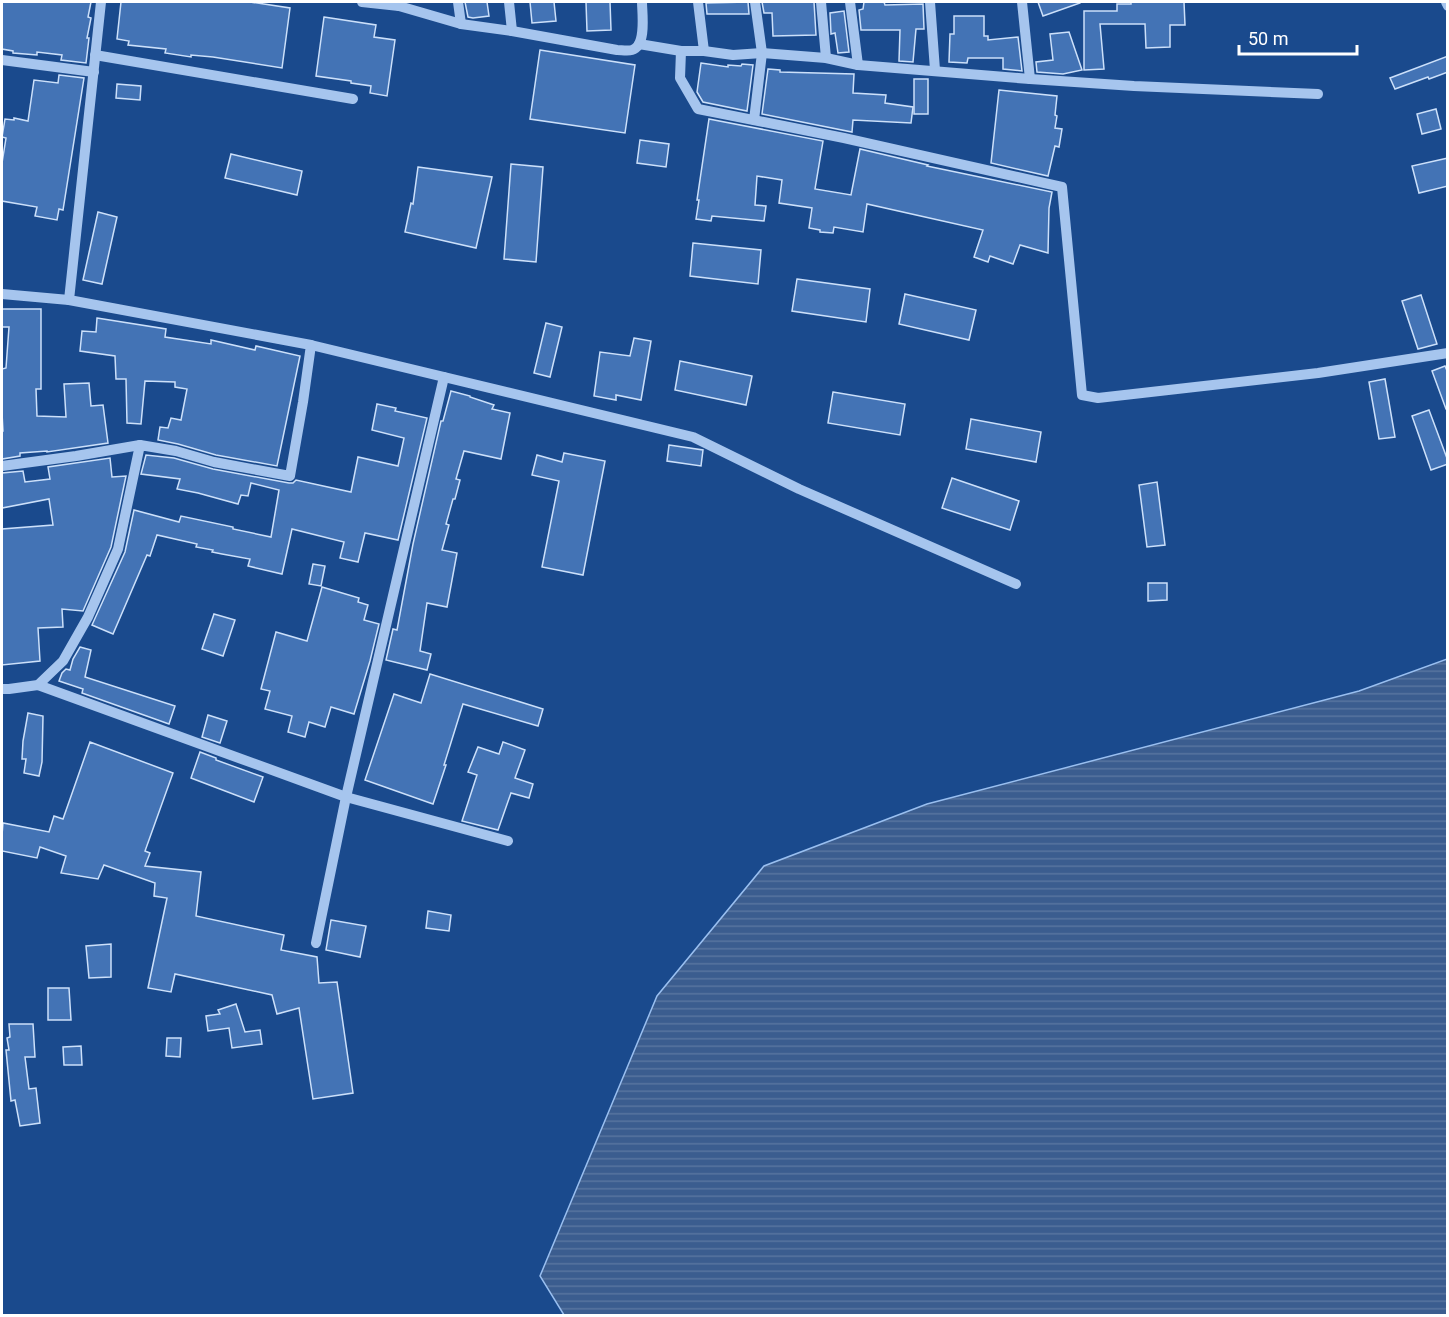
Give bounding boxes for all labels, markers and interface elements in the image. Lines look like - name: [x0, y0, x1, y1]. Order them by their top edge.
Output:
- scale bar: [1239, 18, 1358, 56]
- text: 50 m: [1248, 28, 1288, 49]

